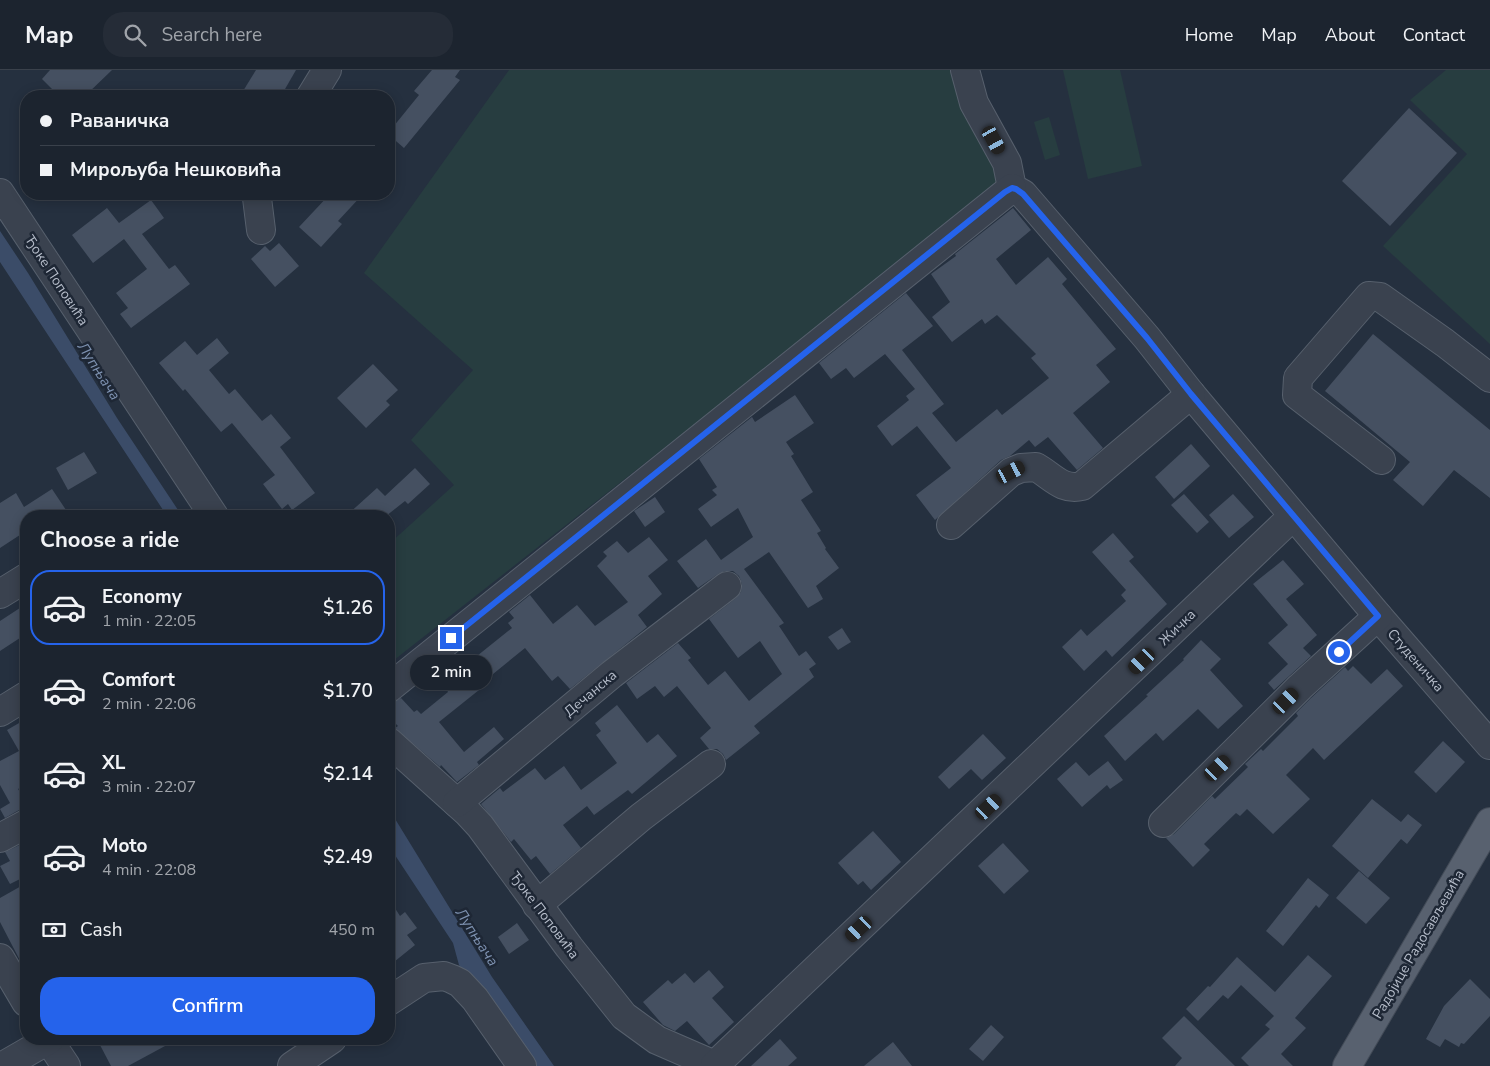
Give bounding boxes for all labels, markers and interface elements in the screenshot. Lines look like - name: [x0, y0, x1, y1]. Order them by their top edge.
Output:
- search box: [103, 12, 453, 57]
- text: Map: [25, 19, 73, 51]
- icon: search: [121, 21, 149, 49]
- text: Search here: [161, 22, 262, 48]
- text: Home: [1185, 23, 1233, 47]
- text: Map: [1261, 23, 1297, 47]
- text: About: [1325, 23, 1375, 47]
- text: Contact: [1403, 23, 1465, 47]
- text: Раваничка: [70, 108, 169, 134]
- car: [980, 123, 1007, 157]
- text: Мирољуба Нешковића: [70, 157, 281, 183]
- street label: Ђоке Поповића: [20, 231, 93, 329]
- water label: Лупњача: [72, 337, 125, 404]
- car: [994, 459, 1027, 485]
- text: Choose a ride: [40, 525, 179, 555]
- text: Economy: [102, 584, 182, 610]
- icon: car: [42, 585, 87, 630]
- text: $1.26: [323, 595, 373, 621]
- street label: Жичка: [1155, 605, 1200, 650]
- text: 1 min · 22:05: [102, 610, 196, 632]
- street label: Студеничка: [1383, 625, 1448, 696]
- route end: [440, 627, 462, 649]
- route start: [1328, 641, 1350, 663]
- car: [1126, 645, 1158, 677]
- callout: 2 min: [410, 656, 492, 690]
- text: 2 min: [431, 661, 471, 683]
- street label: Дечанска: [560, 666, 621, 721]
- text: Comfort: [102, 667, 175, 693]
- icon: car: [42, 668, 87, 713]
- text: $1.70: [323, 678, 373, 704]
- car: [1270, 685, 1301, 717]
- text: 2 min · 22:06: [102, 693, 196, 715]
- text: XL: [102, 750, 125, 776]
- icon: car: [42, 751, 87, 796]
- car: [1202, 752, 1234, 784]
- text: $2.14: [323, 761, 373, 787]
- text: 3 min · 22:07: [102, 776, 196, 798]
- car: [972, 791, 1005, 823]
- text: Moto: [102, 833, 148, 859]
- icon: car: [42, 834, 87, 879]
- text: $2.49: [323, 844, 373, 870]
- text: 4 min · 22:08: [102, 859, 196, 881]
- street label: Радојице Радосављевића: [1368, 866, 1469, 1022]
- street label: Ђоке Поповића: [506, 868, 584, 963]
- water label: Лупњача: [450, 903, 503, 970]
- car: [842, 913, 875, 945]
- icon: cash: [40, 916, 68, 944]
- text: Cash: [80, 917, 122, 943]
- text: 450 m: [328, 919, 375, 941]
- button: Confirm: [40, 977, 375, 1035]

